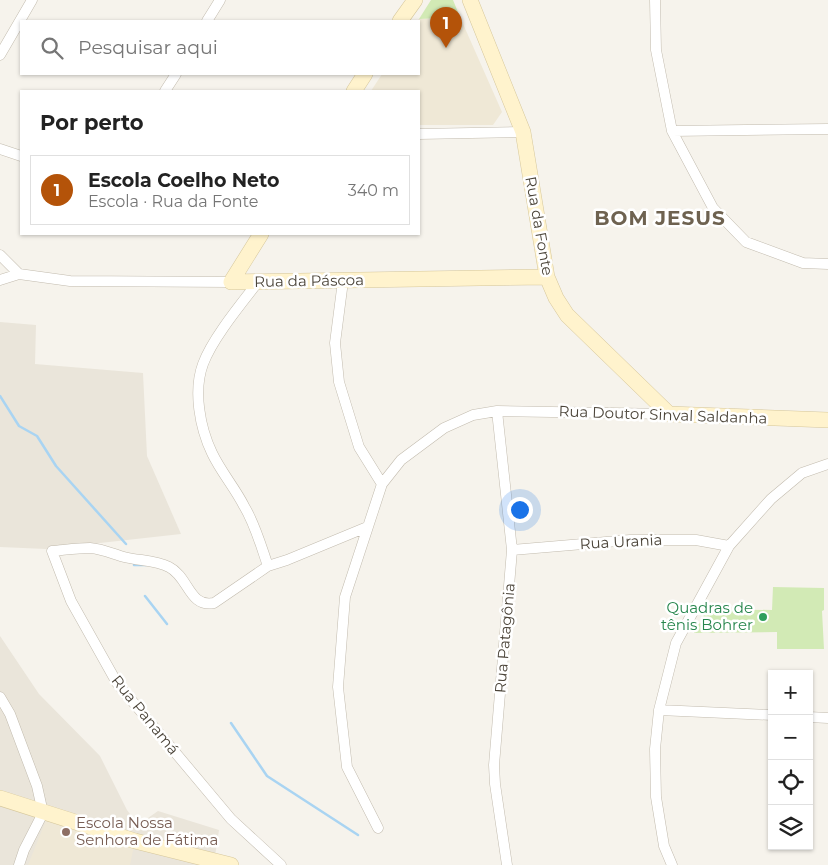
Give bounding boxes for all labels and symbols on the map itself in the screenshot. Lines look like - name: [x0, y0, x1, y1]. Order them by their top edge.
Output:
- pin: 1: [430, 7, 462, 48]
- street label: Rua da Fonte: [521, 175, 558, 277]
- district label: BOM JESUS: [594, 206, 726, 230]
- street label: Rua da Páscoa: [254, 270, 364, 291]
- street label: Rua Doutor Sinval Saldanha: [558, 401, 768, 428]
- your location: [507, 497, 533, 523]
- street label: Rua Urania: [579, 530, 663, 553]
- street label: Rua Patagônia: [490, 582, 519, 694]
- place label: Quadras de tênis Bohrer: [661, 598, 753, 634]
- marker: Quadras de tênis Bohrer: [757, 611, 769, 623]
- street label: Rua Panamá: [108, 671, 183, 758]
- place label: Escola Nossa Senhora de Fátima: [76, 813, 218, 849]
- marker: Escola Nossa Senhora de Fátima: [60, 826, 72, 838]

